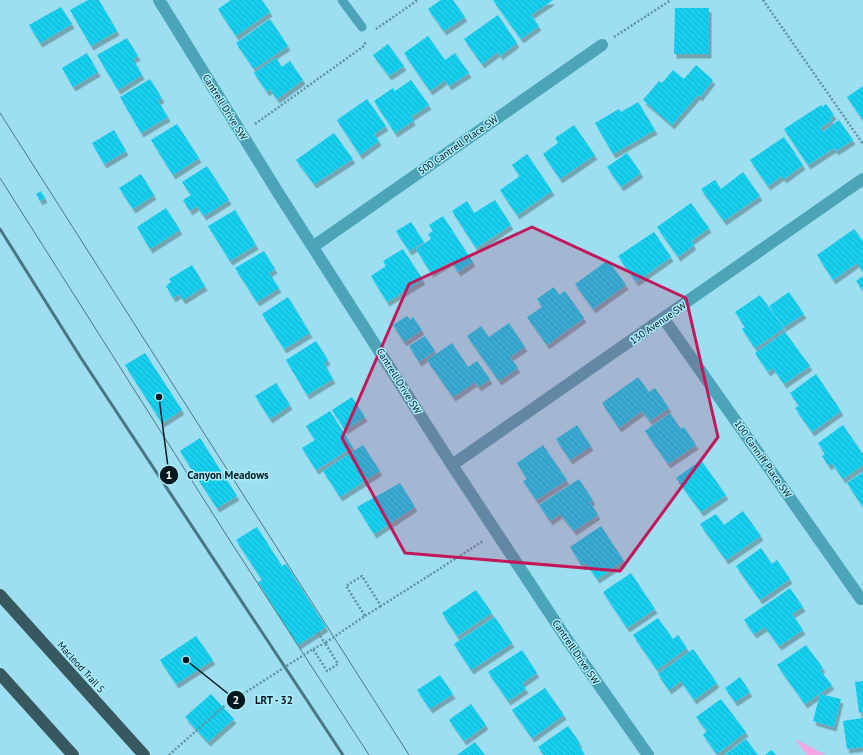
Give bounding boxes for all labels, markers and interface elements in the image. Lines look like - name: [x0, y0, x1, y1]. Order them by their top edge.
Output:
- street label: Cantrell Drive SW: [200, 72, 251, 143]
- street label: 500 Cantrell Place SW: [416, 112, 501, 177]
- street label: 130 Avenue SW: [627, 298, 689, 347]
- street label: Cantrell Drive SW: [374, 346, 425, 417]
- street label: 100 Canniff Place SW: [731, 418, 795, 501]
- callout: Canyon Meadows: [159, 463, 277, 486]
- text: 1: [166, 467, 172, 482]
- text: Canyon Meadows: [187, 468, 269, 482]
- street label: Cantrell Drive SW: [550, 617, 603, 687]
- street label: Macleod Trail S: [54, 639, 108, 695]
- callout: LRT - 32: [226, 688, 302, 711]
- text: 2: [233, 692, 239, 707]
- text: LRT - 32: [255, 693, 293, 707]

